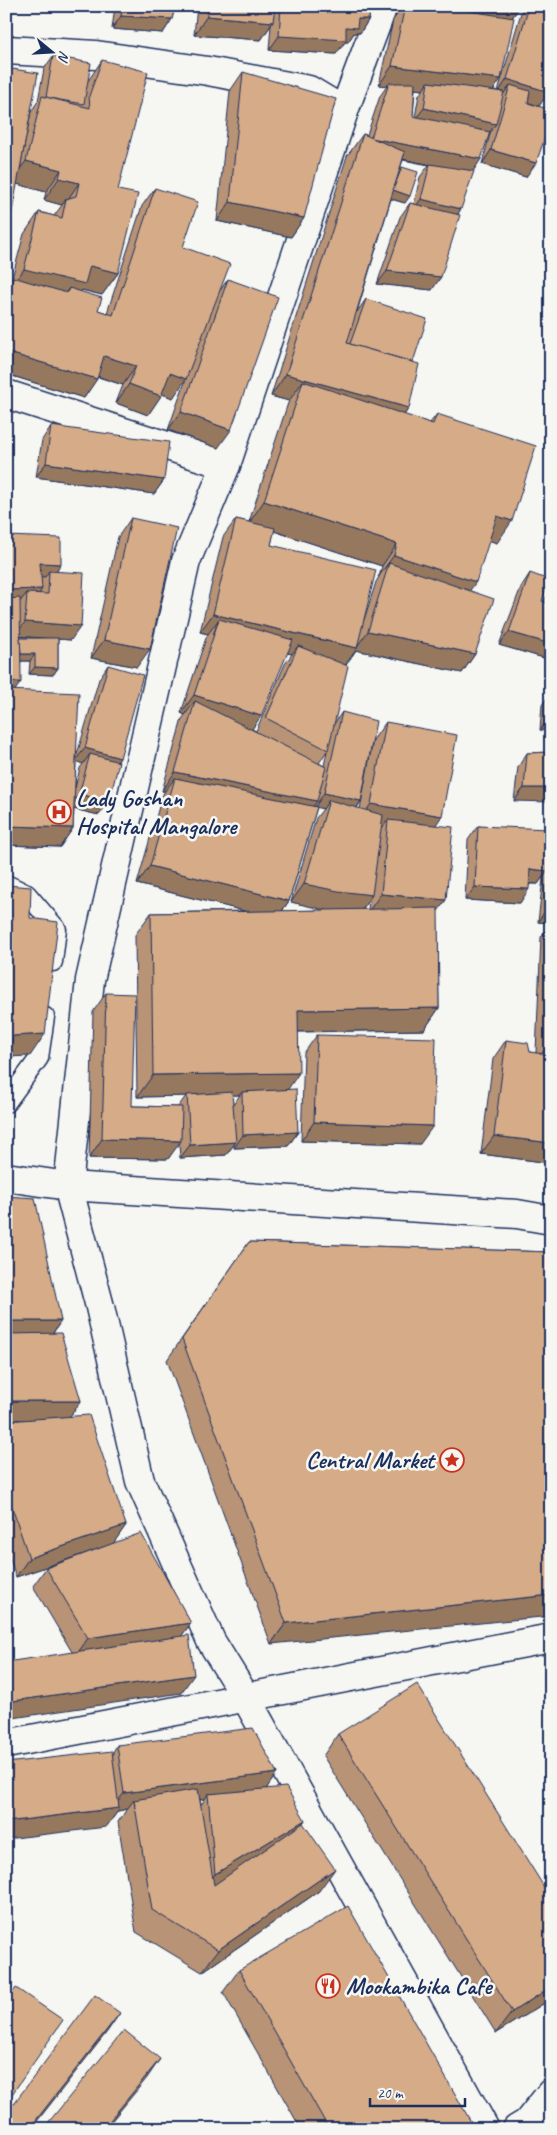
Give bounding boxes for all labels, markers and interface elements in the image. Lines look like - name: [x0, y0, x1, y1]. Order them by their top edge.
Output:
- north arrow: [28, 28, 78, 78]
- text: N: [54, 49, 73, 65]
- place label: Lady Goshan Hospital Mangalore: [76, 783, 238, 841]
- hospital icon: Lady Goshan Hospital Mangalore: [46, 799, 72, 825]
- place label: Central Market: [306, 1445, 437, 1475]
- place icon: Central Market: [439, 1447, 465, 1473]
- place label: Mookambika Cafe: [346, 1971, 493, 2001]
- restaurant icon: Mookambika Cafe: [315, 1973, 341, 1999]
- scale bar: [370, 2075, 464, 2107]
- text: 20 m: [377, 2084, 404, 2103]

